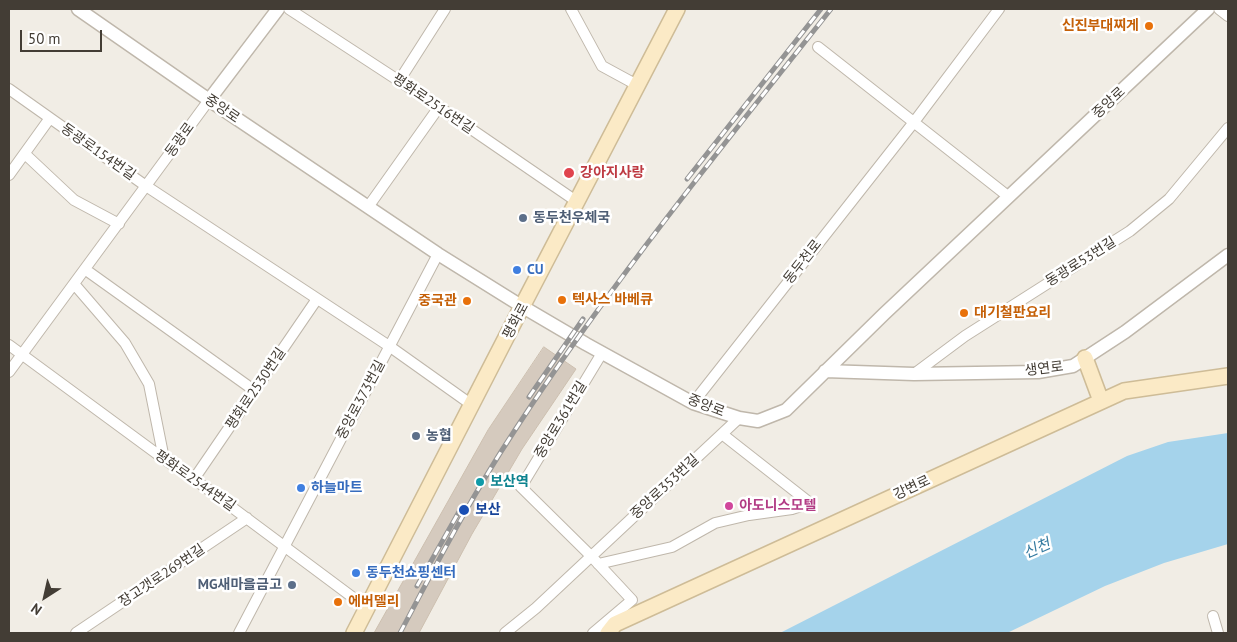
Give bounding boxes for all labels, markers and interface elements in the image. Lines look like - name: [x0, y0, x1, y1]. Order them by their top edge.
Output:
- place label: 신진부대찌게: [1062, 18, 1139, 34]
- scale bar: [22, 20, 105, 52]
- marker: 신진부대찌게: [1143, 20, 1155, 32]
- text: 50 m: [28, 29, 61, 48]
- street label: 평화로2516번길: [389, 70, 477, 138]
- street label: 중앙로: [1089, 84, 1129, 122]
- street label: 중앙로: [201, 91, 243, 127]
- street label: 동광로: [162, 119, 198, 161]
- street label: 동광로154번길: [57, 120, 139, 184]
- place label: 강아지사랑: [580, 165, 644, 181]
- marker: 강아지사랑: [562, 166, 576, 180]
- place label: 동두천우체국: [533, 210, 610, 226]
- marker: 동두천우체국: [517, 212, 529, 224]
- street label: 동광로53번길: [1043, 234, 1119, 290]
- street label: 동두천로: [781, 237, 825, 287]
- place label: CU: [527, 262, 544, 278]
- marker: CU: [511, 264, 523, 276]
- place label: 텍사스 바베큐: [572, 292, 653, 308]
- place label: 중국관: [418, 293, 457, 309]
- marker: 텍사스 바베큐: [556, 294, 568, 306]
- marker: 중국관: [461, 295, 473, 307]
- street label: 평화로: [500, 300, 532, 342]
- place label: 대기철판요리: [974, 305, 1051, 321]
- marker: 대기철판요리: [958, 307, 970, 319]
- street label: 평화로2530번길: [222, 345, 290, 433]
- street label: 중앙로373번길: [333, 358, 389, 442]
- street label: 생연로: [1024, 358, 1064, 380]
- street label: 중앙로361번길: [531, 378, 591, 462]
- street label: 중앙로: [685, 391, 727, 421]
- place label: 농협: [426, 428, 452, 444]
- marker: 농협: [410, 430, 422, 442]
- street label: 평화로2544번길: [151, 447, 239, 515]
- street label: 중앙로353번길: [627, 451, 703, 523]
- street label: 강변로: [891, 472, 933, 504]
- place label: 보산역: [490, 474, 529, 490]
- marker: 보산역: [474, 476, 486, 488]
- place label: 하늘마트: [311, 480, 363, 496]
- marker: 하늘마트: [295, 482, 307, 494]
- place label: 아도니스모텔: [739, 498, 816, 514]
- marker: 아도니스모텔: [723, 500, 735, 512]
- place label: 보산: [475, 502, 501, 518]
- marker: 보산: [457, 503, 471, 517]
- water label: 신천: [1021, 535, 1053, 563]
- street label: 장고갯로269번길: [116, 541, 208, 611]
- place label: 동두천쇼핑센터: [366, 565, 456, 581]
- marker: 동두천쇼핑센터: [350, 567, 362, 579]
- north arrow: [20, 572, 70, 622]
- place label: MG새마을금고: [198, 577, 282, 593]
- marker: MG새마을금고: [286, 579, 298, 591]
- place label: 에버델리: [348, 594, 400, 610]
- marker: 에버델리: [332, 596, 344, 608]
- text: N: [27, 599, 45, 619]

